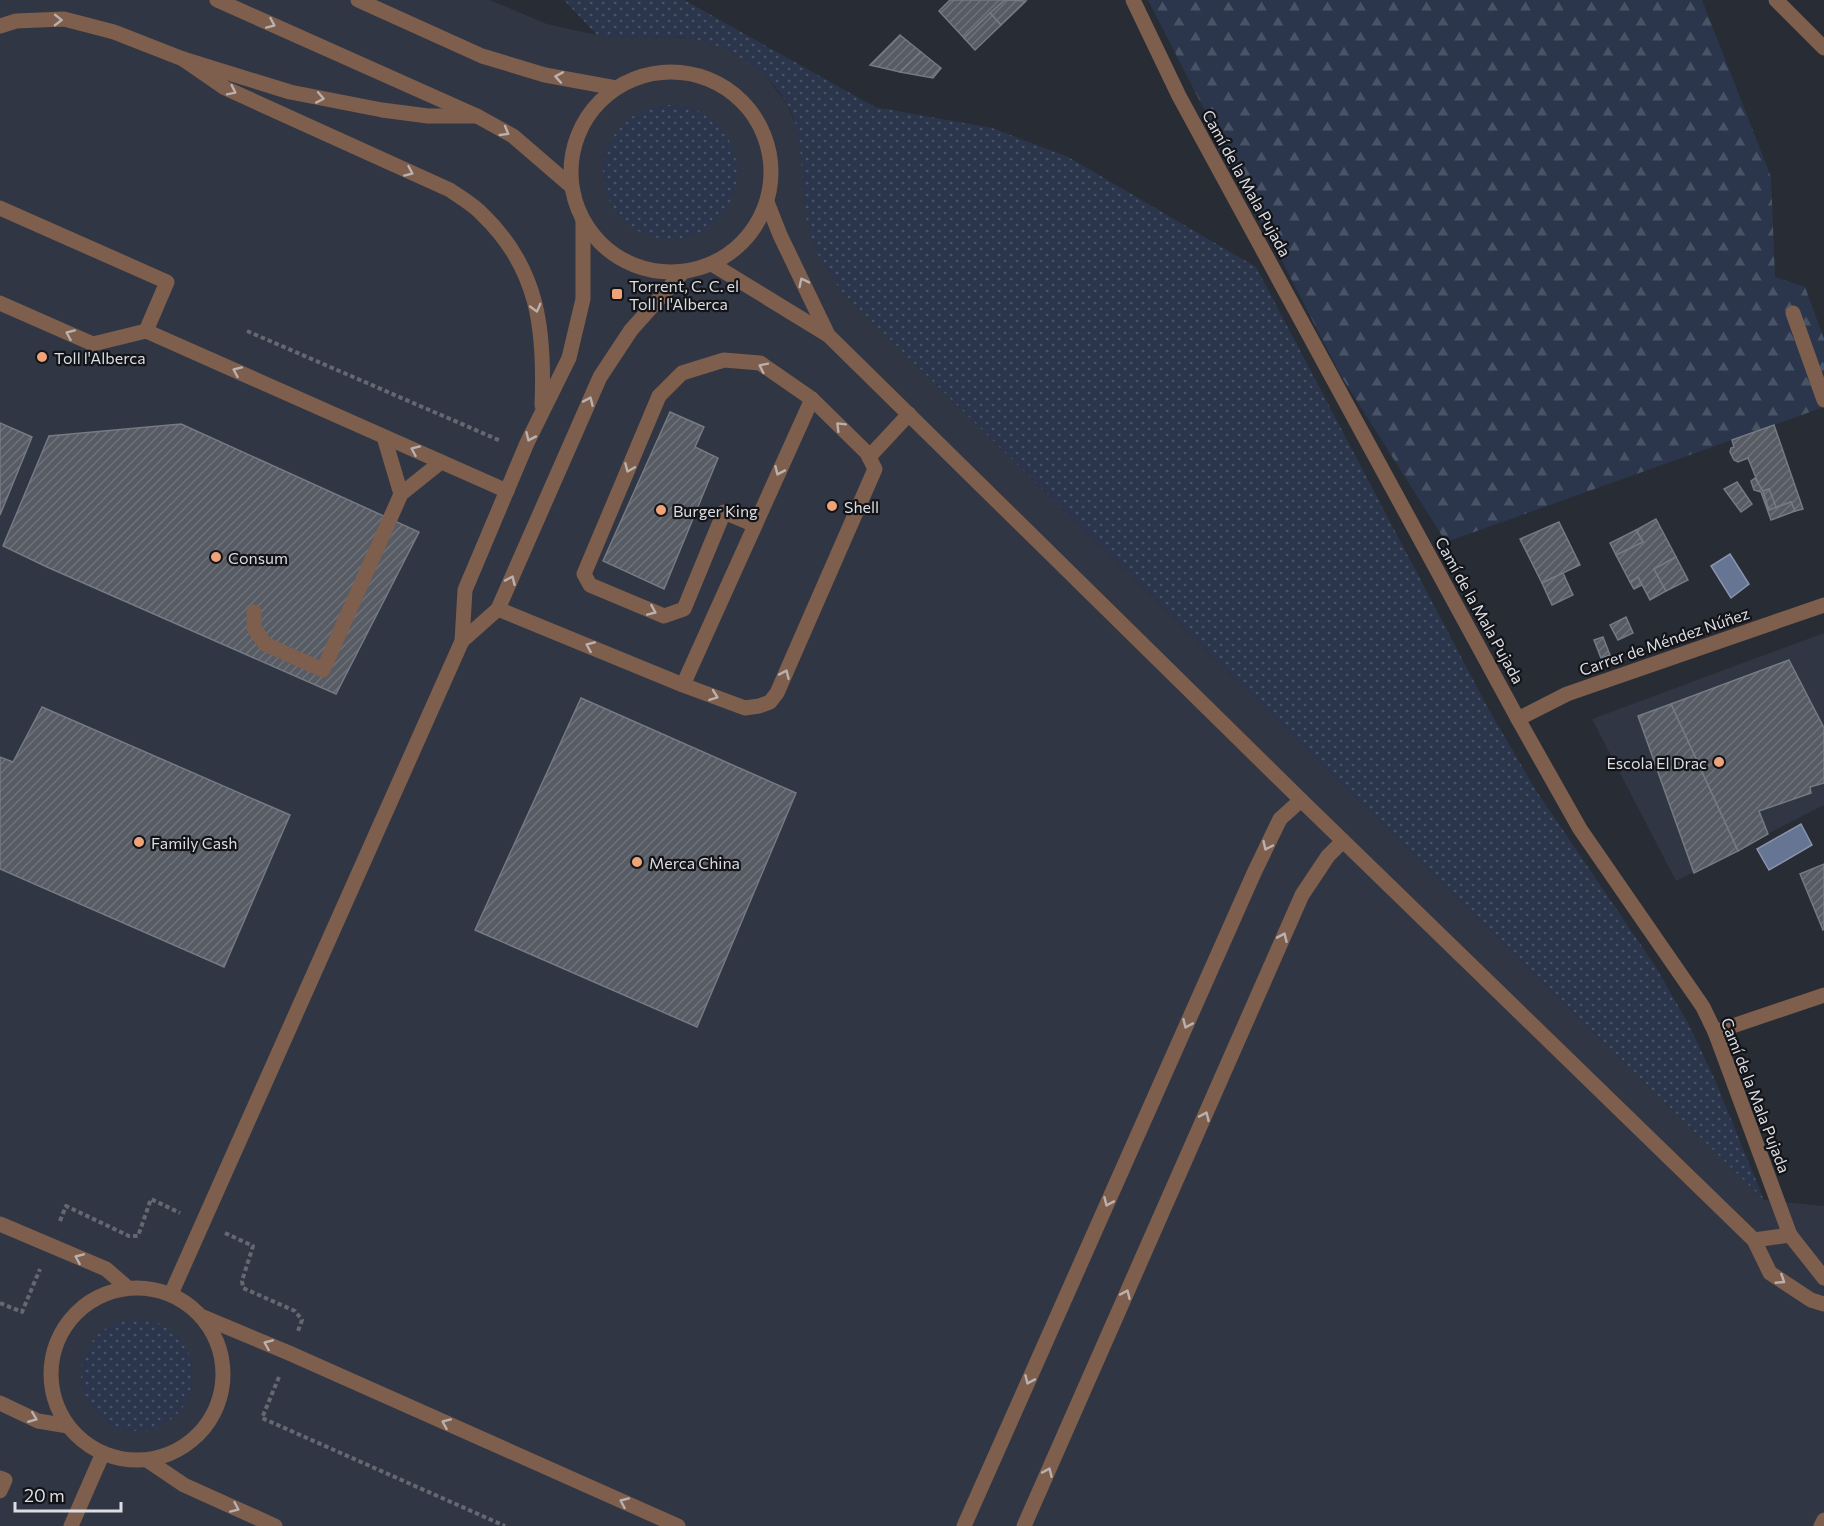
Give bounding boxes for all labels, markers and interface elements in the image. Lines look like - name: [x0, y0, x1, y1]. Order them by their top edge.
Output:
- one-way arrow: [53, 14, 62, 27]
- one-way arrow: [264, 17, 275, 29]
- one-way arrow: [554, 72, 563, 84]
- one-way arrow: [226, 83, 237, 95]
- one-way arrow: [315, 91, 325, 104]
- street label: Camí de la Mala Pujada: [1199, 106, 1295, 260]
- one-way arrow: [499, 125, 509, 136]
- one-way arrow: [403, 165, 414, 177]
- place label: Torrent, C. C. el Toll i l'Alberca: [629, 276, 739, 313]
- one-way arrow: [798, 278, 810, 289]
- marker: Torrent, C. C. el Toll i l'Alberca: [610, 287, 624, 301]
- one-way arrow: [529, 303, 542, 313]
- one-way arrow: [66, 329, 77, 341]
- place label: Toll l'Alberca: [54, 348, 146, 367]
- marker: Toll l'Alberca: [35, 350, 49, 364]
- one-way arrow: [758, 362, 769, 374]
- one-way arrow: [232, 367, 243, 379]
- one-way arrow: [582, 396, 594, 407]
- one-way arrow: [837, 423, 848, 434]
- one-way arrow: [525, 431, 537, 442]
- one-way arrow: [410, 446, 421, 458]
- one-way arrow: [624, 462, 636, 473]
- one-way arrow: [775, 465, 787, 476]
- place label: Shell: [844, 497, 879, 516]
- marker: Shell: [825, 499, 839, 513]
- place label: Burger King: [673, 501, 758, 520]
- marker: Burger King: [654, 503, 668, 517]
- street label: Camí de la Mala Pujada: [1432, 533, 1528, 687]
- place label: Consum: [228, 548, 288, 567]
- marker: Consum: [209, 550, 223, 564]
- one-way arrow: [503, 575, 515, 586]
- street label: Carrer de Méndez Núñez: [1576, 603, 1752, 679]
- one-way arrow: [646, 604, 657, 616]
- one-way arrow: [586, 641, 597, 653]
- one-way arrow: [778, 669, 790, 680]
- one-way arrow: [708, 689, 719, 702]
- place label: Escola El Drac: [1606, 753, 1707, 772]
- marker: Escola El Drac: [1712, 755, 1726, 769]
- place label: Family Cash: [151, 833, 237, 852]
- marker: Family Cash: [132, 835, 146, 849]
- one-way arrow: [1263, 840, 1275, 851]
- place label: Merca China: [649, 853, 740, 872]
- marker: Merca China: [630, 855, 644, 869]
- one-way arrow: [1276, 932, 1288, 943]
- street label: Camí de la Mala Pujada: [1718, 1015, 1794, 1175]
- one-way arrow: [1183, 1018, 1195, 1029]
- one-way arrow: [1198, 1111, 1210, 1122]
- one-way arrow: [1103, 1196, 1115, 1207]
- one-way arrow: [74, 1253, 85, 1265]
- one-way arrow: [1775, 1273, 1785, 1285]
- one-way arrow: [1119, 1289, 1131, 1300]
- one-way arrow: [263, 1339, 274, 1351]
- one-way arrow: [1024, 1374, 1036, 1385]
- one-way arrow: [27, 1411, 38, 1423]
- one-way arrow: [442, 1418, 453, 1430]
- one-way arrow: [1040, 1468, 1052, 1479]
- scale bar: [15, 1475, 122, 1513]
- text: 20 m: [24, 1484, 65, 1506]
- one-way arrow: [620, 1497, 631, 1509]
- one-way arrow: [228, 1501, 239, 1513]

